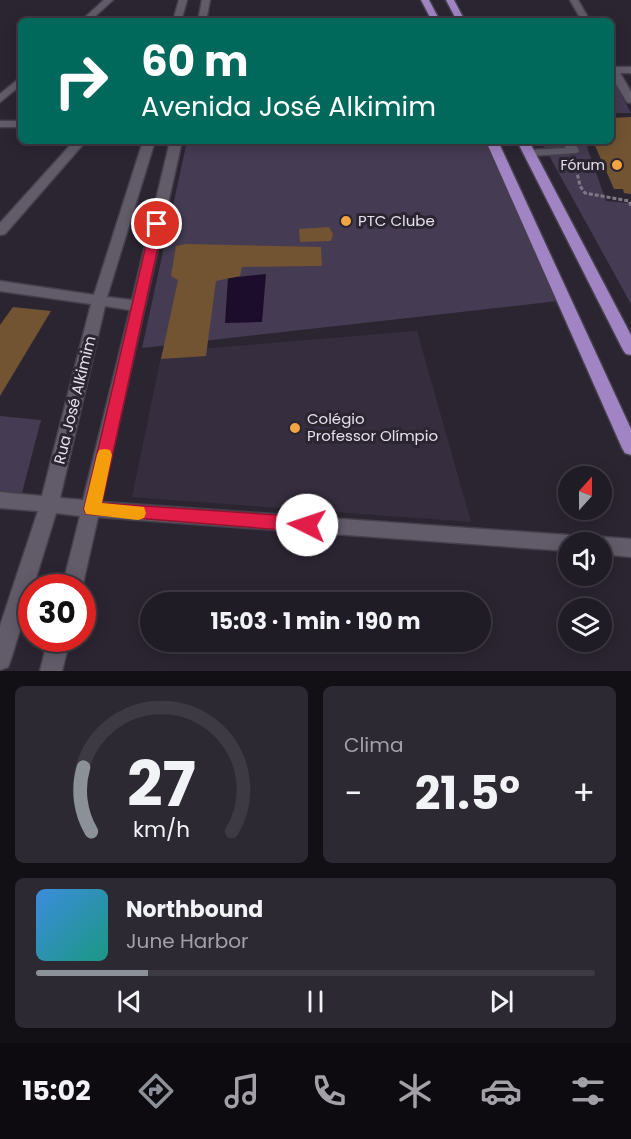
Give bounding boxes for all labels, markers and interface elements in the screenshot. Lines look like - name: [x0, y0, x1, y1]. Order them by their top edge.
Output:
- text: 60 m: [141, 32, 249, 91]
- icon: right: [42, 42, 120, 120]
- text: Avenida José Alkimim: [141, 88, 436, 125]
- place label: Fórum: [560, 155, 605, 175]
- marker: Fórum: [610, 158, 624, 172]
- pin: [131, 198, 182, 249]
- icon: arrive: [140, 207, 173, 240]
- place label: PTC Clube: [358, 210, 435, 231]
- marker: PTC Clube: [339, 214, 353, 228]
- street label: Rua José Alkimim: [48, 334, 101, 466]
- place label: Colégio Professor Olímpio: [307, 408, 438, 446]
- marker: Colégio Professor Olímpio: [288, 421, 302, 435]
- north arrow: [558, 466, 612, 520]
- map controls: [558, 466, 612, 652]
- position arrow: [275, 493, 339, 557]
- button: sound: [558, 532, 612, 586]
- speed limit sign: 30: [18, 574, 96, 652]
- button: layers: [558, 598, 612, 652]
- text: 15:03 · 1 min · 190 m: [211, 606, 420, 637]
- text: Clima: [344, 731, 403, 759]
- text: 27: [127, 740, 196, 828]
- text: 21.5°: [415, 762, 520, 825]
- text: −: [344, 770, 362, 817]
- text: +: [572, 770, 595, 817]
- text: km/h: [133, 814, 190, 845]
- text: Northbound: [126, 894, 263, 925]
- text: June Harbor: [126, 927, 249, 955]
- icon: previous: [113, 985, 146, 1018]
- icon: pause: [299, 985, 332, 1018]
- icon: next: [485, 985, 518, 1018]
- icon: directions: [135, 1070, 177, 1112]
- icon: music: [221, 1070, 263, 1112]
- icon: phone: [308, 1070, 350, 1112]
- icon: climate: [394, 1070, 436, 1112]
- icon: car: [480, 1070, 522, 1112]
- icon: filters: [567, 1070, 609, 1112]
- text: 15:02: [22, 1072, 91, 1109]

